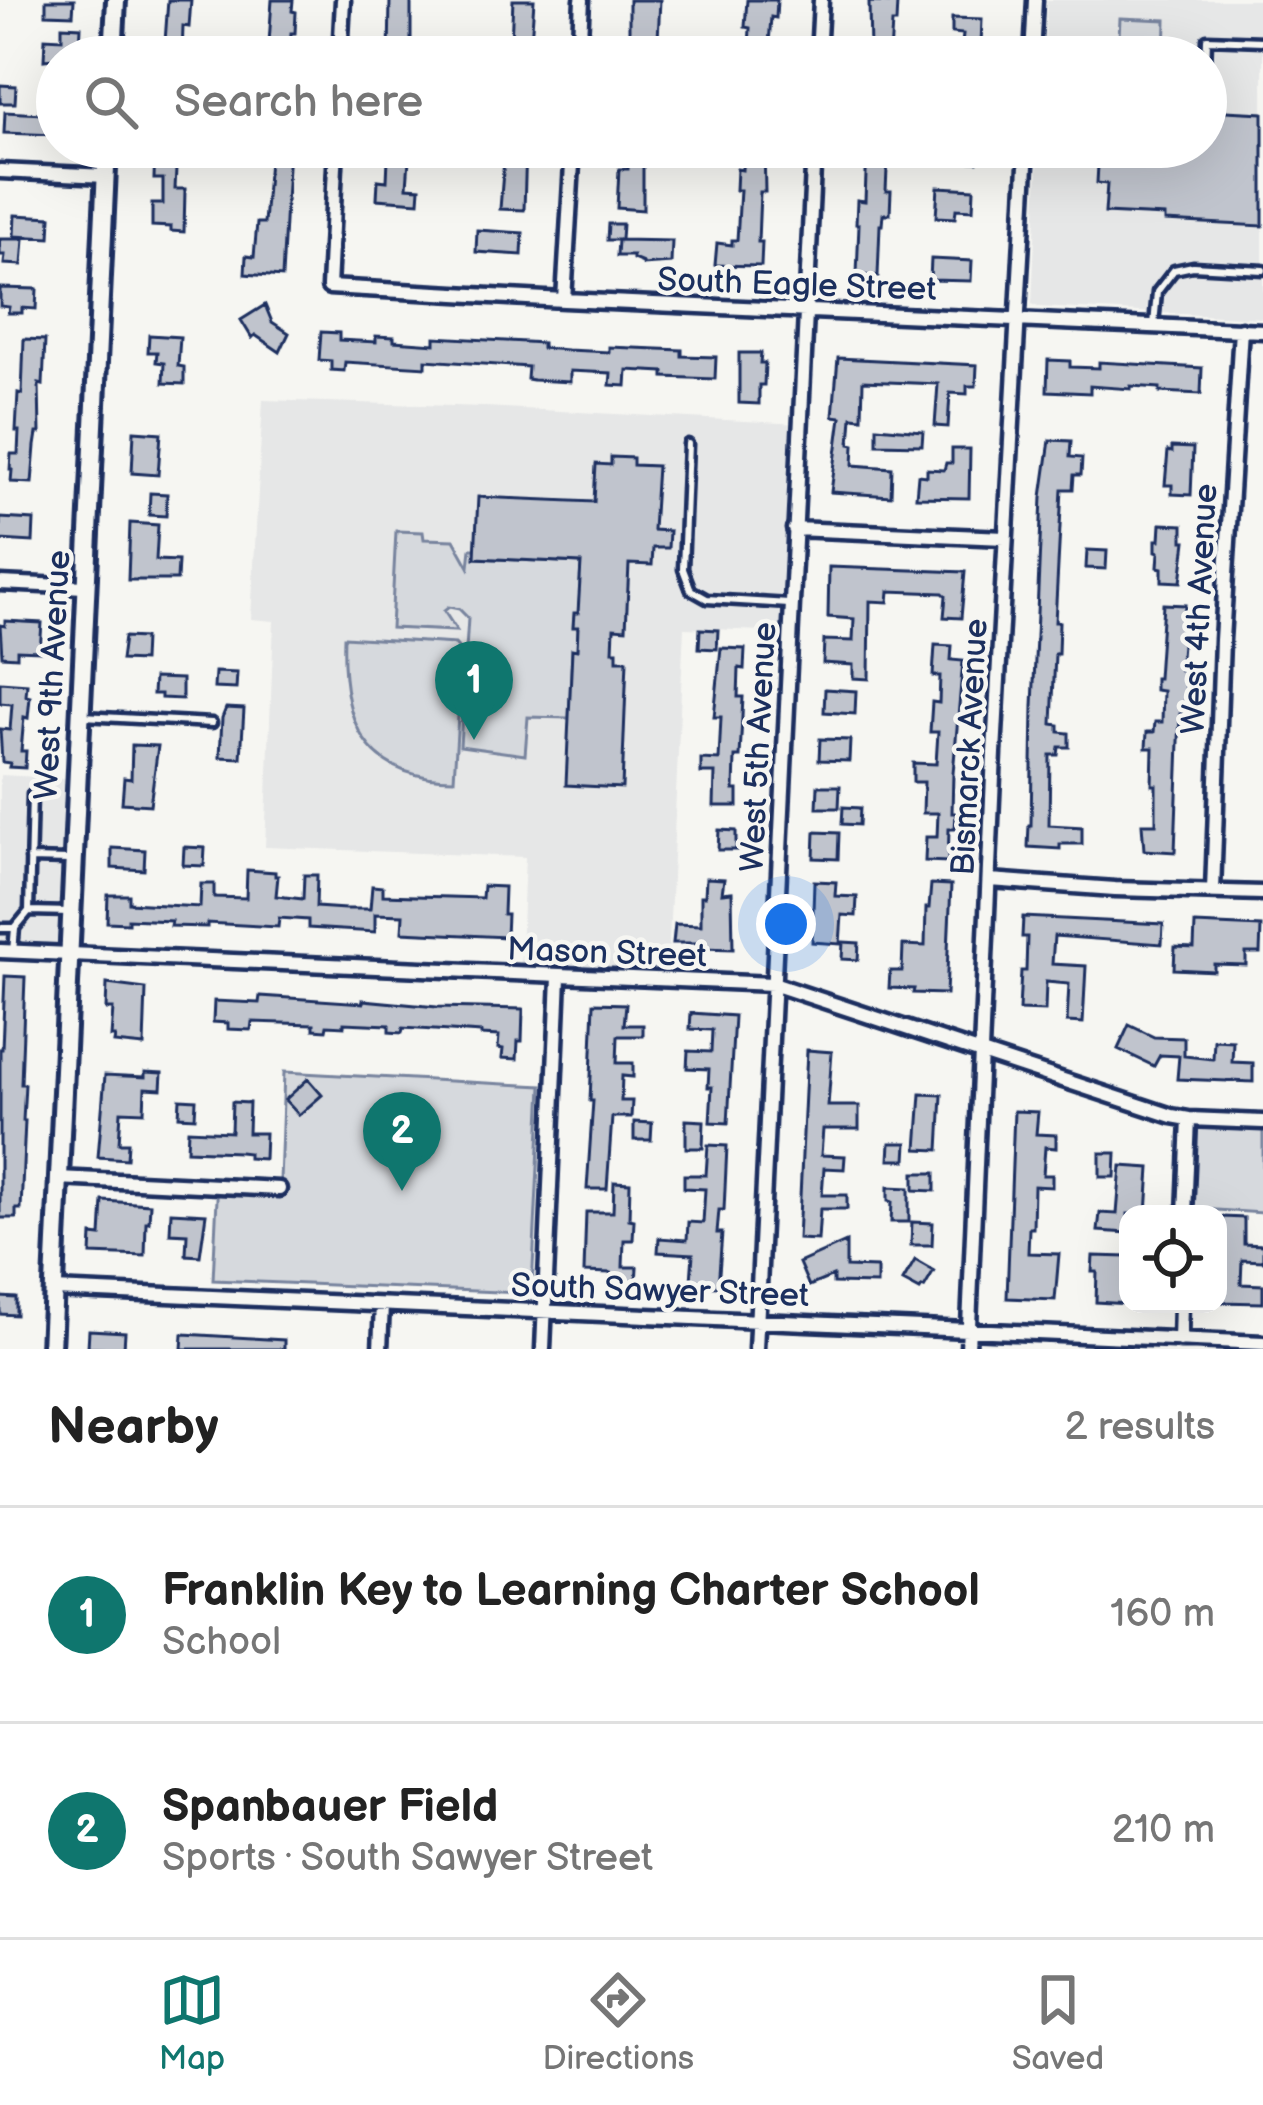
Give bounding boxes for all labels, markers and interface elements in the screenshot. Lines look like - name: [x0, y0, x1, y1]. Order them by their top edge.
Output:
- search box: [36, 36, 1227, 168]
- icon: search: [78, 69, 144, 135]
- text: Search here: [174, 75, 423, 130]
- street label: South Eagle Street: [657, 260, 937, 310]
- street label: West 4th Avenue: [1173, 483, 1227, 736]
- street label: West 9th Avenue: [26, 549, 80, 801]
- street label: Bismarck Avenue: [943, 618, 997, 877]
- street label: West 5th Avenue: [732, 621, 786, 873]
- pin: 1: [435, 641, 513, 740]
- your location: [756, 894, 816, 954]
- street label: Mason Street: [506, 930, 707, 976]
- pin: 2: [363, 1092, 441, 1191]
- map controls: [1119, 1205, 1227, 1313]
- button: locate: [1119, 1205, 1227, 1313]
- street label: South Sawyer Street: [510, 1266, 810, 1316]
- text: Nearby: [48, 1397, 219, 1458]
- text: 2 results: [1064, 1404, 1215, 1451]
- text: Franklin Key to Learning Charter School: [162, 1564, 980, 1619]
- text: 1: [79, 1591, 95, 1638]
- text: 160 m: [1110, 1591, 1215, 1638]
- text: School: [162, 1619, 281, 1666]
- text: Spanbauer Field: [162, 1780, 498, 1835]
- text: 2: [75, 1807, 99, 1854]
- text: 210 m: [1112, 1807, 1215, 1854]
- text: Sports · South Sawyer Street: [162, 1835, 653, 1882]
- tab: Map: [159, 1967, 225, 2079]
- tab: Directions: [542, 1967, 694, 2079]
- tab: Saved: [1012, 1967, 1104, 2079]

